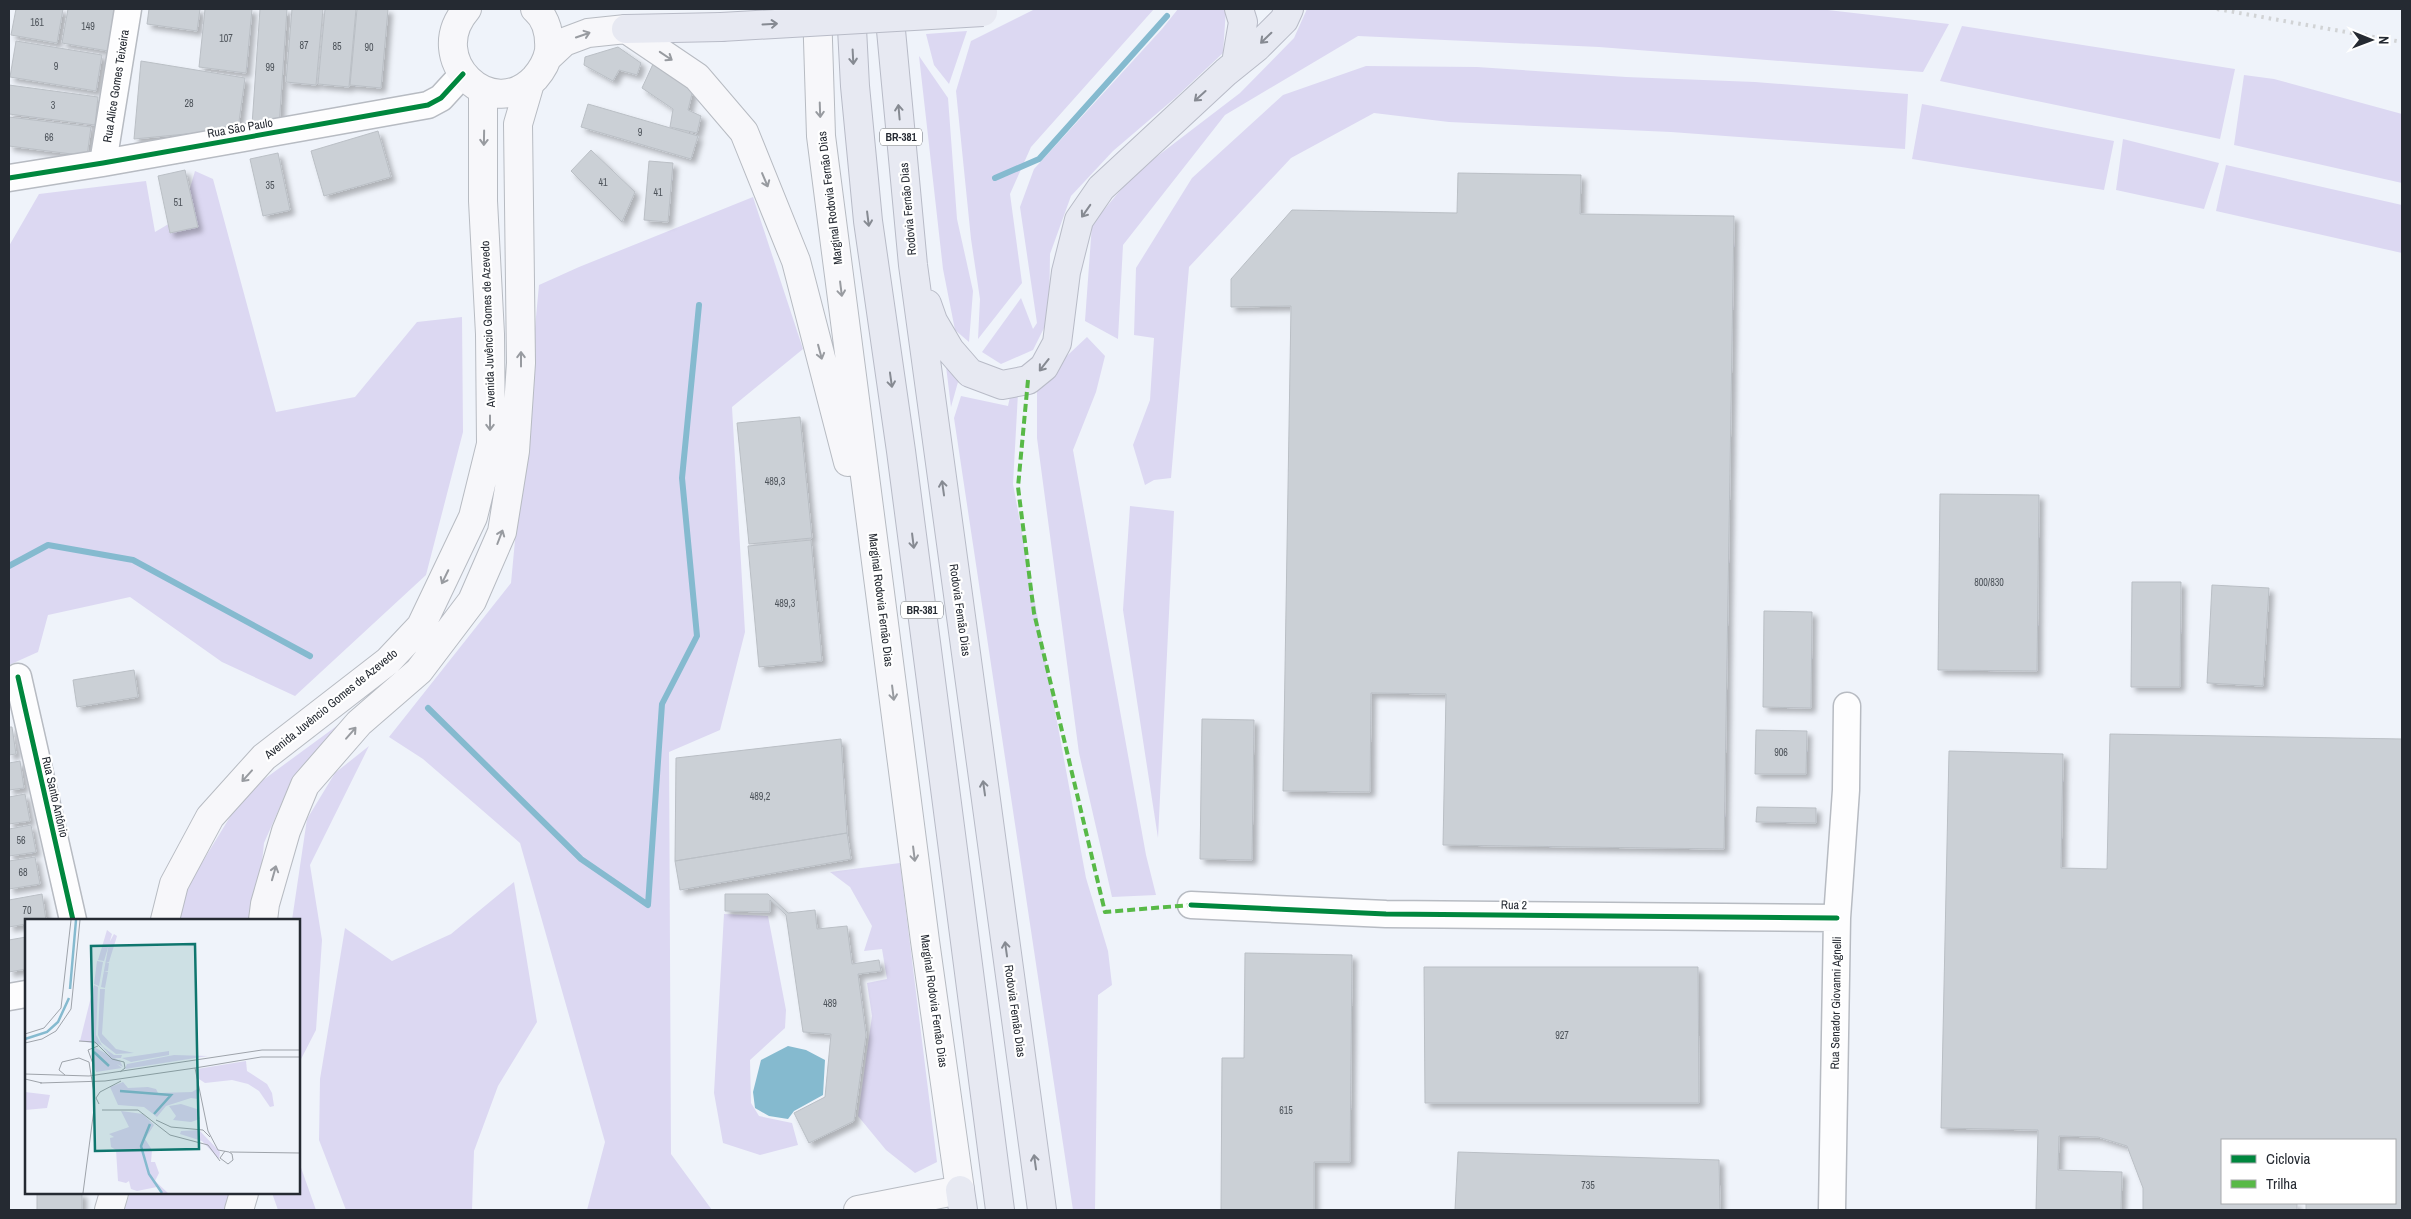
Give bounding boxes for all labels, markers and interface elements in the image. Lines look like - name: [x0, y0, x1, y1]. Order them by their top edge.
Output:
- north arrow: [2346, 15, 2396, 65]
- house number: 161: [30, 16, 44, 29]
- house number: 149: [81, 20, 95, 33]
- one-way arrow: [762, 20, 778, 29]
- street label: Rua Alice Gomes Teixeira: [99, 28, 133, 144]
- one-way arrow: [575, 30, 591, 39]
- house number: 107: [219, 32, 233, 45]
- one-way arrow: [1259, 32, 1272, 44]
- text: N: [2375, 36, 2393, 45]
- house number: 87: [299, 39, 309, 52]
- house number: 85: [332, 40, 342, 53]
- house number: 90: [364, 41, 374, 54]
- one-way arrow: [849, 49, 858, 65]
- one-way arrow: [659, 51, 673, 61]
- house number: 9: [54, 60, 59, 73]
- house number: 99: [265, 61, 275, 74]
- one-way arrow: [1194, 90, 1206, 102]
- house number: 28: [184, 97, 194, 110]
- house number: 3: [51, 99, 56, 112]
- one-way arrow: [816, 102, 825, 118]
- one-way arrow: [894, 104, 904, 120]
- street label: Rua São Paulo: [206, 114, 274, 142]
- house number: 9: [638, 126, 643, 139]
- road number: BR-381: [880, 128, 922, 146]
- one-way arrow: [479, 130, 489, 146]
- street label: Marginal Rodovia Fernão Dias: [814, 130, 846, 266]
- house number: 66: [44, 131, 54, 144]
- street label: Rodovia Fernão Dias: [896, 162, 920, 256]
- one-way arrow: [761, 172, 770, 188]
- house number: 41: [598, 176, 608, 189]
- house number: 35: [265, 179, 275, 192]
- house number: 41: [653, 186, 663, 199]
- house number: 51: [173, 196, 183, 209]
- one-way arrow: [1081, 203, 1091, 217]
- one-way arrow: [863, 211, 873, 227]
- street label: Avenida Juvêncio Gomes de Azevedo: [477, 240, 499, 409]
- one-way arrow: [836, 280, 846, 296]
- one-way arrow: [816, 343, 825, 359]
- one-way arrow: [516, 351, 526, 368]
- one-way arrow: [1038, 358, 1049, 371]
- one-way arrow: [886, 372, 896, 388]
- one-way arrow: [485, 414, 495, 431]
- house number: 489,3: [765, 475, 786, 488]
- one-way arrow: [938, 481, 948, 497]
- one-way arrow: [496, 530, 505, 545]
- street label: Marginal Rodovia Fernão Dias: [865, 532, 897, 668]
- one-way arrow: [908, 533, 918, 549]
- street label: Rodovia Fernão Dias: [946, 563, 974, 657]
- one-way arrow: [440, 569, 449, 584]
- house number: 800/830: [1974, 576, 2004, 589]
- house number: 489,3: [775, 597, 796, 610]
- road number: BR-381: [901, 602, 943, 618]
- street label: Avenida Juvêncio Gomes de Azevedo: [260, 645, 401, 763]
- one-way arrow: [888, 685, 898, 701]
- one-way arrow: [345, 727, 356, 740]
- house number: 906: [1774, 746, 1788, 759]
- street label: Rua Santo Antônio: [38, 755, 72, 839]
- one-way arrow: [241, 770, 252, 783]
- one-way arrow: [979, 780, 989, 796]
- house number: 489,2: [750, 790, 771, 803]
- house number: 56: [16, 834, 26, 847]
- one-way arrow: [909, 846, 919, 862]
- one-way arrow: [269, 865, 279, 881]
- house number: 68: [18, 866, 28, 879]
- street label: Rua 2: [1501, 897, 1527, 913]
- house number: 70: [22, 904, 32, 917]
- inset map: [25, 919, 300, 1194]
- street label: Marginal Rodovia Fernão Dias: [917, 933, 951, 1069]
- street label: Rua Senador Giovanni Agnelli: [1827, 936, 1845, 1070]
- one-way arrow: [1001, 941, 1011, 957]
- street label: Rodovia Fernão Dias: [1001, 964, 1029, 1058]
- house number: 489: [823, 997, 837, 1010]
- house number: 927: [1555, 1029, 1569, 1042]
- house number: 615: [1279, 1104, 1293, 1117]
- legend: [2221, 1139, 2396, 1204]
- text: Ciclovia: [2266, 1148, 2311, 1169]
- one-way arrow: [1030, 1154, 1040, 1170]
- text: Trilha: [2266, 1173, 2297, 1194]
- house number: 735: [1581, 1179, 1595, 1192]

